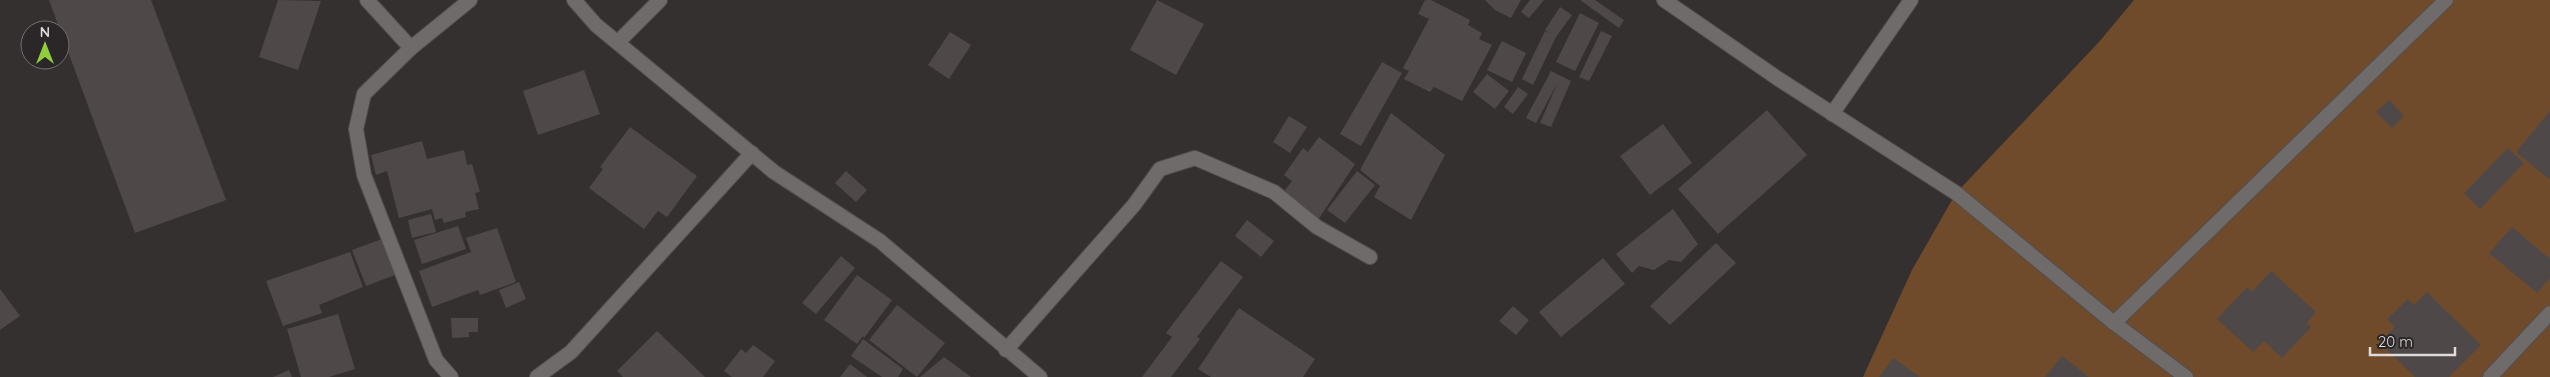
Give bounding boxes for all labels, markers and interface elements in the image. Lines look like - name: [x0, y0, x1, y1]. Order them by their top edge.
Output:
- north arrow: [20, 20, 70, 70]
- text: N: [40, 23, 50, 41]
- scale bar: [2370, 324, 2455, 356]
- text: 20 m: [2378, 332, 2413, 351]

